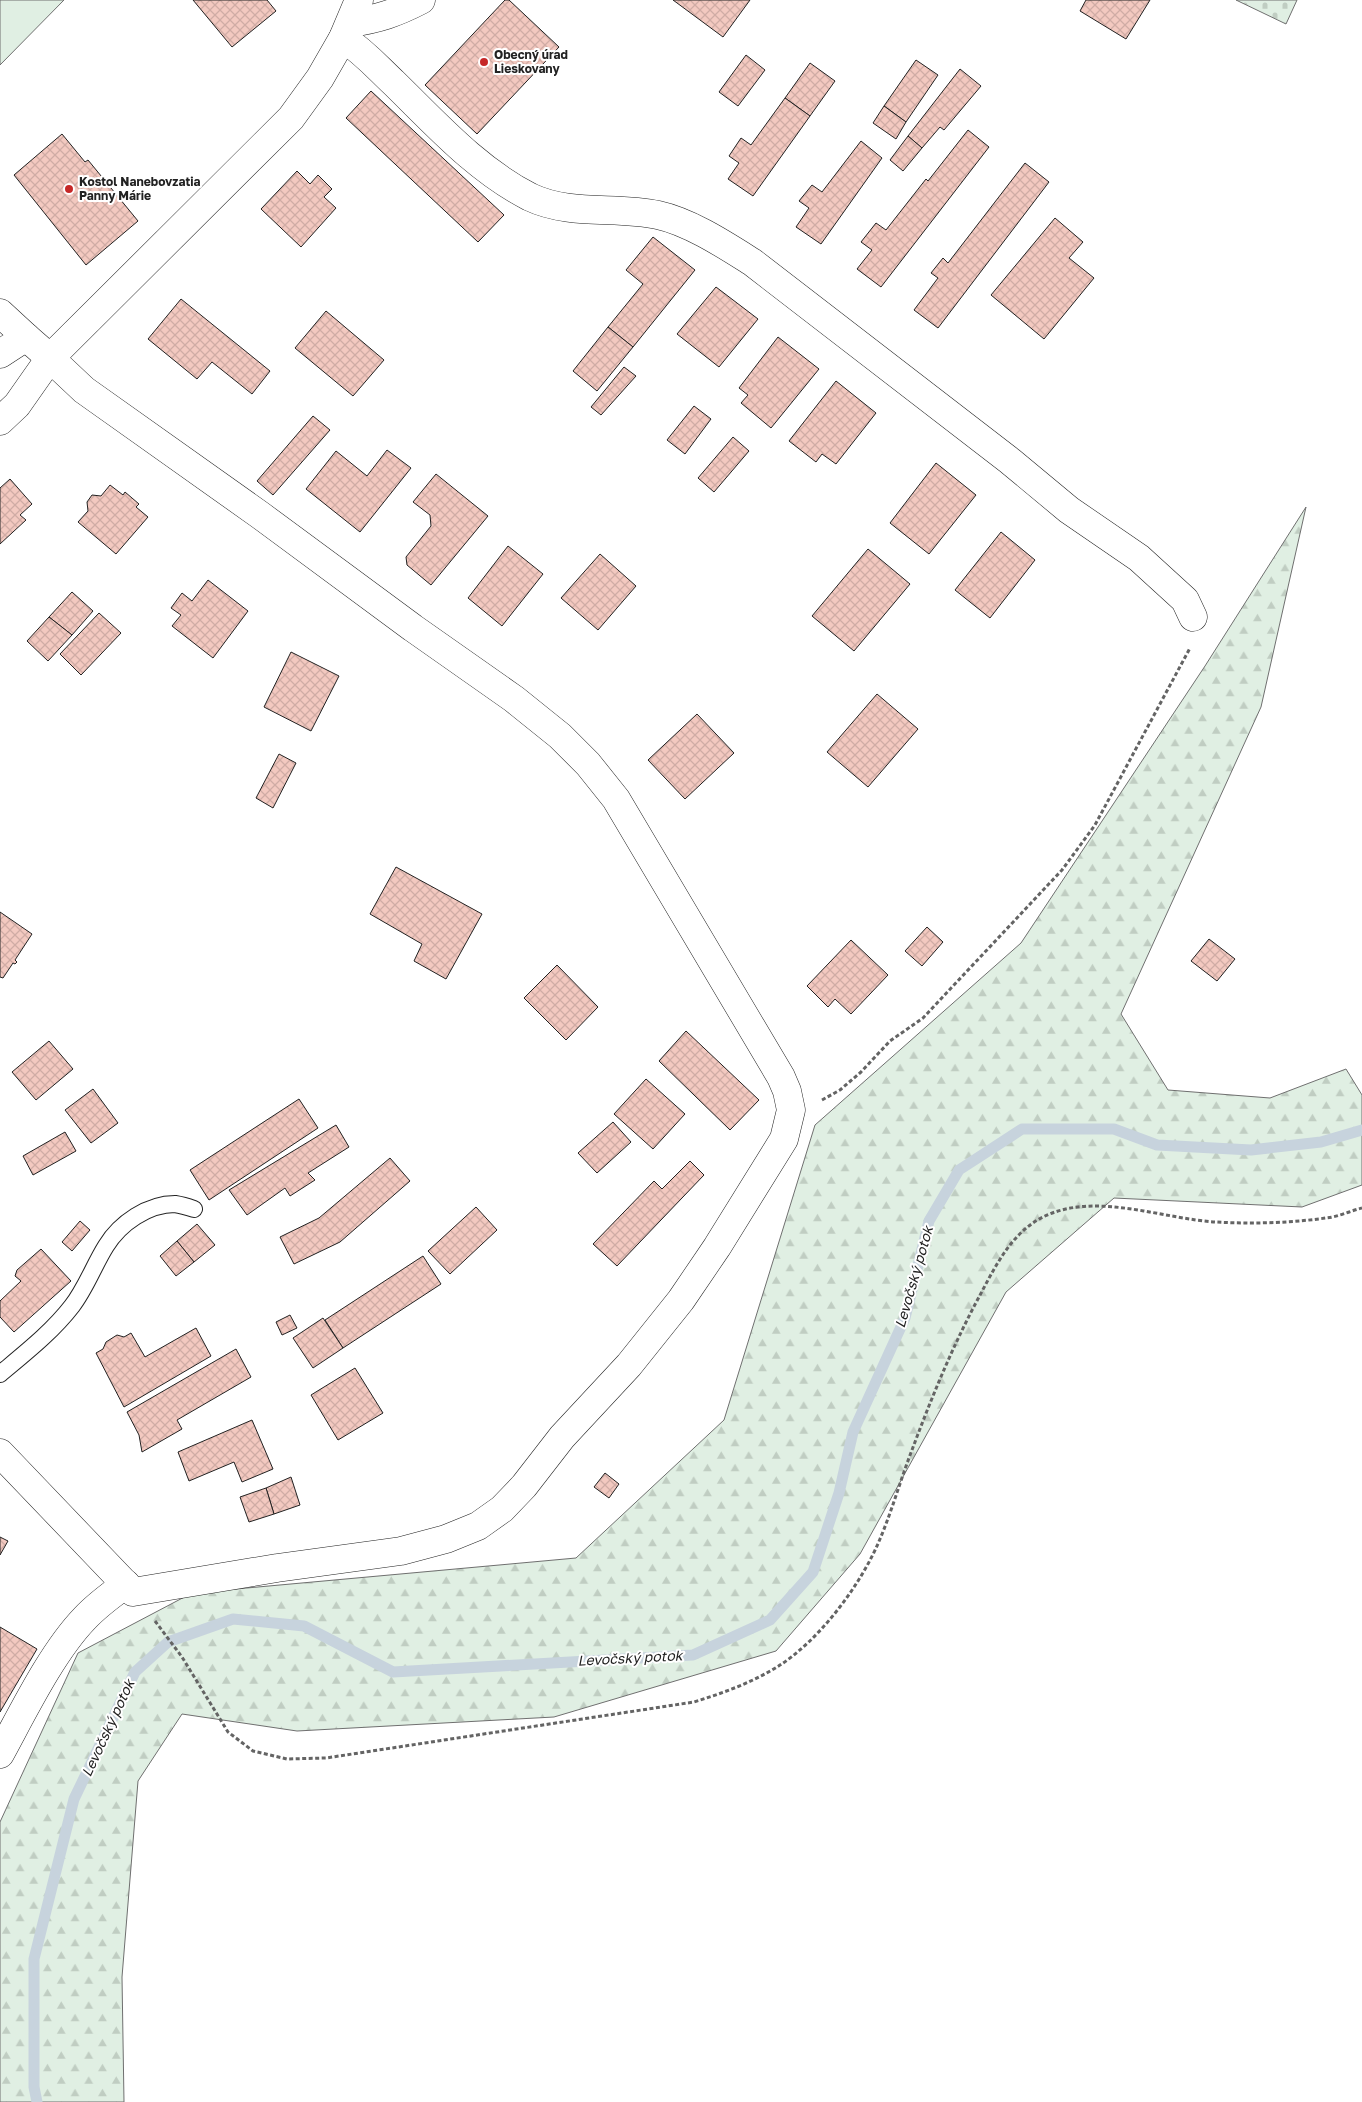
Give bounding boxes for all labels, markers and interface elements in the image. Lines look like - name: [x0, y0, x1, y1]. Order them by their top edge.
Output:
- place label: Obecný úrad Lieskovany: [494, 47, 568, 76]
- marker: Obecný úrad Lieskovany: [478, 56, 490, 68]
- place label: Kostol Nanebovzatia Panny Márie: [79, 174, 201, 203]
- marker: Kostol Nanebovzatia Panny Márie: [63, 183, 75, 195]
- water label: Levočský potok: [891, 1222, 937, 1330]
- water label: Levočský potok: [577, 1646, 685, 1669]
- water label: Levočský potok: [78, 1675, 138, 1779]

